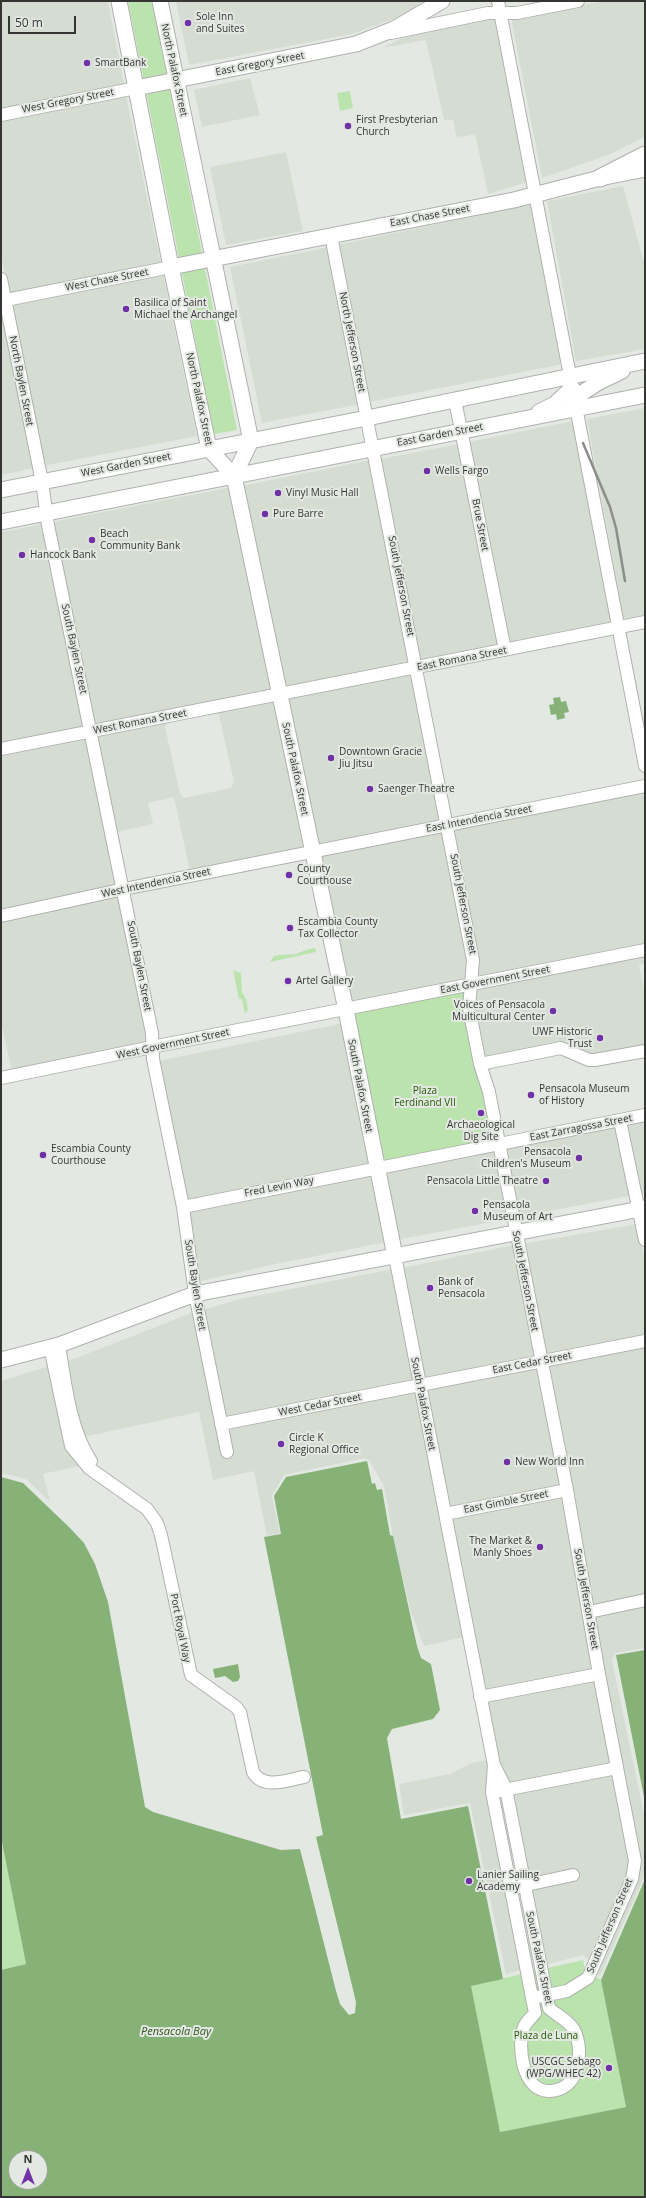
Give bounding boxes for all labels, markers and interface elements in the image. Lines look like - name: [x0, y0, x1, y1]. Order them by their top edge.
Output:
- scale bar: [10, 8, 78, 34]
- place label: Sole Inn and Suites: [196, 11, 244, 34]
- text: 50 m: [15, 14, 43, 31]
- marker: Sole Inn and Suites: [183, 18, 193, 28]
- street label: North Palafox Street: [158, 22, 190, 118]
- street label: East Gregory Street: [215, 50, 305, 78]
- place label: SmartBank: [95, 57, 146, 69]
- marker: SmartBank: [82, 58, 92, 68]
- street label: West Gregory Street: [21, 86, 115, 116]
- place label: First Presbyterian Church: [356, 114, 438, 138]
- marker: First Presbyterian Church: [343, 121, 353, 131]
- street label: East Chase Street: [389, 202, 471, 230]
- street label: West Chase Street: [64, 266, 150, 294]
- street label: North Jefferson Street: [336, 291, 368, 393]
- place label: Basilica of Saint Michael the Archangel: [134, 297, 237, 320]
- marker: Basilica of Saint Michael the Archangel: [121, 304, 131, 314]
- street label: North Baylen Street: [6, 335, 36, 427]
- street label: North Palafox Street: [183, 351, 215, 447]
- street label: East Garden Street: [396, 421, 484, 449]
- street label: West Garden Street: [80, 450, 172, 480]
- place label: Wells Fargo: [435, 465, 489, 477]
- marker: Wells Fargo: [422, 466, 432, 476]
- place label: Vinyl Music Hall: [286, 487, 359, 499]
- marker: Vinyl Music Hall: [273, 488, 283, 498]
- street label: Brue Street: [469, 498, 491, 552]
- place label: Pure Barre: [273, 508, 323, 520]
- marker: Pure Barre: [260, 509, 270, 519]
- place label: Beach Community Bank: [100, 528, 180, 552]
- marker: Beach Community Bank: [87, 535, 97, 545]
- street label: South Jefferson Street: [385, 535, 417, 637]
- place label: Hancock Bank: [30, 549, 96, 561]
- marker: Hancock Bank: [17, 550, 27, 560]
- street label: South Baylen Street: [59, 603, 89, 695]
- street label: East Romana Street: [416, 644, 508, 674]
- street label: West Romana Street: [92, 707, 188, 737]
- street label: South Palafox Street: [279, 721, 311, 817]
- place label: Downtown Gracie Jiu Jitsu: [339, 746, 422, 770]
- marker: Downtown Gracie Jiu Jitsu: [326, 753, 336, 763]
- place label: Saenger Theatre: [378, 783, 455, 795]
- marker: Saenger Theatre: [365, 784, 375, 794]
- street label: East Intendencia Street: [425, 803, 533, 835]
- street label: South Jefferson Street: [447, 853, 479, 955]
- place label: County Courthouse: [297, 863, 352, 886]
- street label: West Intendencia Street: [100, 866, 212, 900]
- marker: County Courthouse: [284, 870, 294, 880]
- place label: Escambia County Tax Collector: [298, 916, 378, 940]
- street label: South Baylen Street: [124, 920, 154, 1012]
- marker: Escambia County Tax Collector: [285, 923, 295, 933]
- street label: East Government Street: [439, 963, 551, 997]
- place label: Artel Gallery: [296, 975, 353, 987]
- marker: Artel Gallery: [283, 976, 293, 986]
- place label: Voices of Pensacola Multicultural Center: [452, 999, 545, 1022]
- marker: Voices of Pensacola Multicultural Center: [548, 1006, 558, 1016]
- street label: West Government Street: [116, 1026, 230, 1062]
- place label: UWF Historic Trust: [532, 1026, 592, 1050]
- marker: UWF Historic Trust: [595, 1033, 605, 1043]
- street label: South Palafox Street: [345, 1038, 375, 1134]
- place label: Pensacola Museum of History: [539, 1083, 629, 1106]
- park label: Plaza Ferdinand VII: [394, 1085, 456, 1108]
- marker: Pensacola Museum of History: [526, 1090, 536, 1100]
- marker: Archaeological Dig Site: [476, 1108, 486, 1118]
- street label: East Zarragossa Street: [529, 1112, 633, 1144]
- place label: Archaeological Dig Site: [447, 1119, 515, 1142]
- place label: Escambia County Courthouse: [51, 1143, 131, 1166]
- place label: Pensacola Children's Museum: [481, 1146, 571, 1170]
- marker: Escambia County Courthouse: [38, 1150, 48, 1160]
- marker: Pensacola Children's Museum: [574, 1153, 584, 1163]
- street label: Fred Levin Way: [243, 1174, 315, 1200]
- place label: Pensacola Little Theatre: [427, 1175, 538, 1187]
- marker: Pensacola Little Theatre: [541, 1176, 551, 1186]
- place label: Pensacola Museum of Art: [483, 1199, 552, 1222]
- marker: Pensacola Museum of Art: [470, 1206, 480, 1216]
- street label: South Jefferson Street: [509, 1230, 541, 1332]
- street label: South Baylen Street: [182, 1239, 208, 1331]
- place label: Bank of Pensacola: [438, 1276, 485, 1300]
- marker: Bank of Pensacola: [425, 1283, 435, 1293]
- street label: East Cedar Street: [491, 1349, 573, 1377]
- street label: South Palafox Street: [408, 1356, 438, 1452]
- street label: West Cedar Street: [278, 1391, 362, 1419]
- place label: Circle K Regional Office: [289, 1432, 359, 1456]
- marker: Circle K Regional Office: [276, 1439, 286, 1449]
- place label: New World Inn: [515, 1456, 584, 1468]
- marker: New World Inn: [502, 1457, 512, 1467]
- street label: East Gimble Street: [463, 1488, 549, 1516]
- place label: The Market & Manly Shoes: [469, 1535, 532, 1558]
- marker: The Market & Manly Shoes: [535, 1542, 545, 1552]
- street label: South Jefferson Street: [571, 1548, 601, 1650]
- street label: Port Royal Way: [167, 1593, 193, 1663]
- place label: Lanier Sailing Academy: [477, 1869, 539, 1892]
- marker: Lanier Sailing Academy: [464, 1876, 474, 1886]
- street label: South Jefferson Street: [585, 1877, 635, 1975]
- street label: South Palafox Street: [523, 1910, 555, 2006]
- water label: Pensacola Bay: [141, 2025, 211, 2039]
- park label: Plaza de Luna: [514, 2030, 578, 2042]
- place label: USCGC Sebago (WPG/WHEC 42): [526, 2056, 601, 2080]
- marker: USCGC Sebago (WPG/WHEC 42): [604, 2063, 614, 2073]
- north arrow: [8, 2150, 48, 2190]
- text: N: [24, 2151, 32, 2166]

